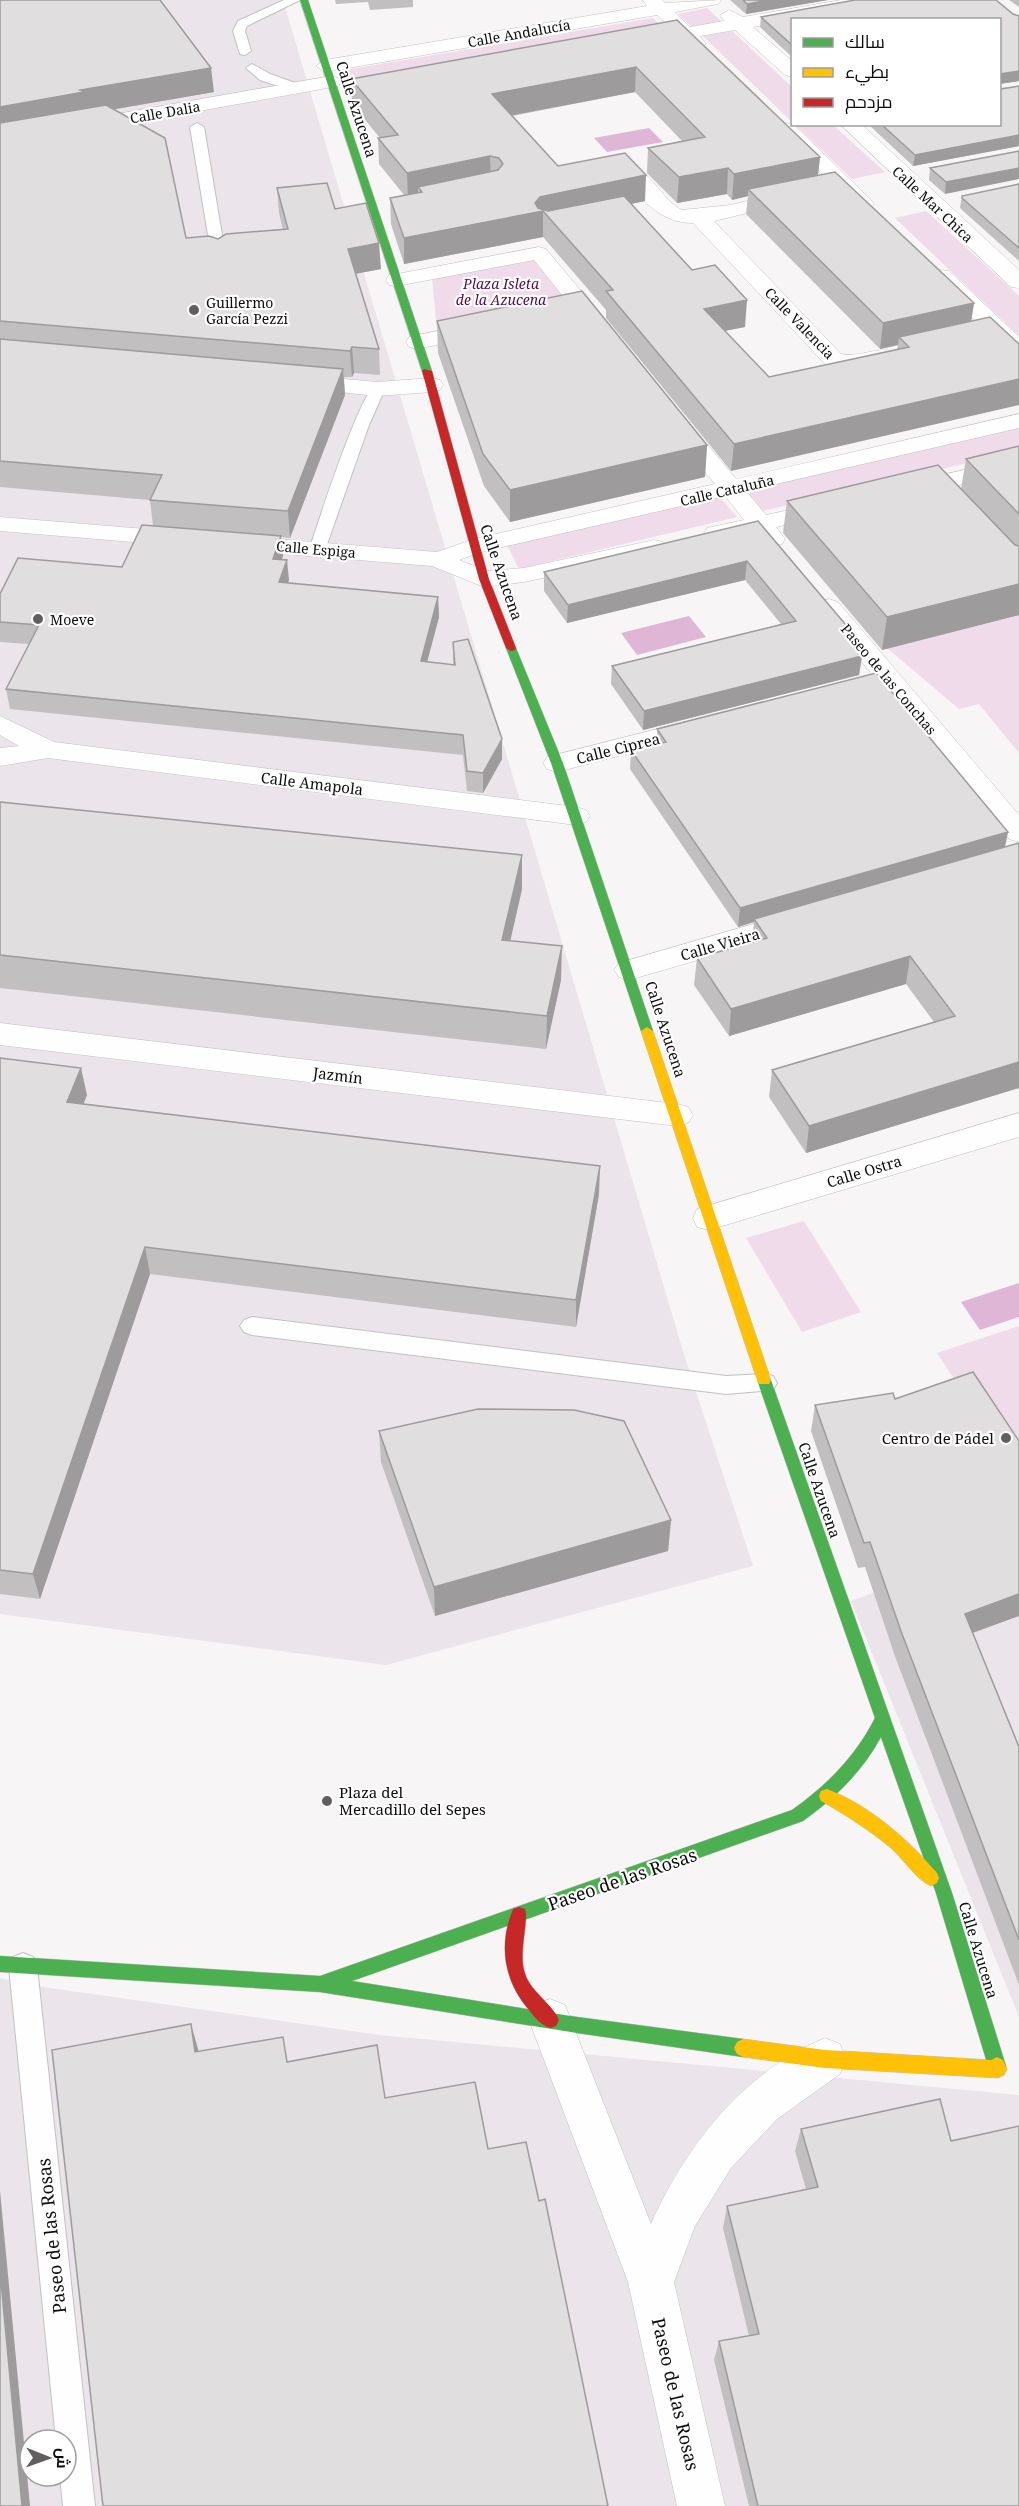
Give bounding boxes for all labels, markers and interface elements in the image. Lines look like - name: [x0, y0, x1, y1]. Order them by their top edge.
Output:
- street label: Calle Andalucía: [466, 15, 572, 51]
- legend: [791, 18, 1001, 126]
- text: سالك: [845, 29, 885, 53]
- street label: Calle Azucena: [332, 58, 382, 160]
- text: بطيء: [845, 59, 889, 86]
- text: مزدحم: [845, 89, 893, 114]
- street label: Calle Dalia: [128, 96, 202, 128]
- street label: Calle Mar Chica: [888, 161, 978, 247]
- park label: Plaza Isleta de la Azucena: [456, 274, 547, 309]
- street label: Calle Valencia: [761, 283, 839, 363]
- place label: Guillermo García Pezzi: [206, 293, 289, 328]
- marker: Guillermo García Pezzi: [187, 303, 201, 317]
- street label: Calle Cataluña: [678, 470, 776, 510]
- street label: Calle Azucena: [476, 521, 528, 623]
- street label: Calle Espiga: [275, 536, 357, 562]
- place label: Moeve: [50, 610, 94, 629]
- marker: Moeve: [31, 612, 45, 626]
- street label: Paseo de las Conchas: [837, 619, 941, 739]
- street label: Calle Ciprea: [574, 728, 662, 768]
- street label: Calle Amapola: [260, 767, 364, 799]
- street label: Calle Vieira: [678, 923, 762, 965]
- street label: Calle Azucena: [641, 978, 691, 1080]
- street label: Jazmín: [311, 1062, 364, 1088]
- street label: Calle Ostra: [824, 1150, 904, 1192]
- place label: Centro de Pádel: [882, 1428, 994, 1448]
- marker: Centro de Pádel: [999, 1431, 1013, 1445]
- street label: Calle Azucena: [794, 1439, 846, 1541]
- place label: Plaza del Mercadillo del Sepes: [339, 1782, 486, 1819]
- marker: Plaza del Mercadillo del Sepes: [320, 1794, 334, 1808]
- street label: Paseo de las Rosas: [544, 1842, 700, 1916]
- street label: Calle Azucena: [955, 1899, 1003, 2001]
- street label: Paseo de las Rosas: [31, 2157, 71, 2315]
- street label: Paseo de las Rosas: [647, 2315, 705, 2473]
- north arrow: [18, 2428, 78, 2488]
- text: ش: [52, 2448, 74, 2469]

